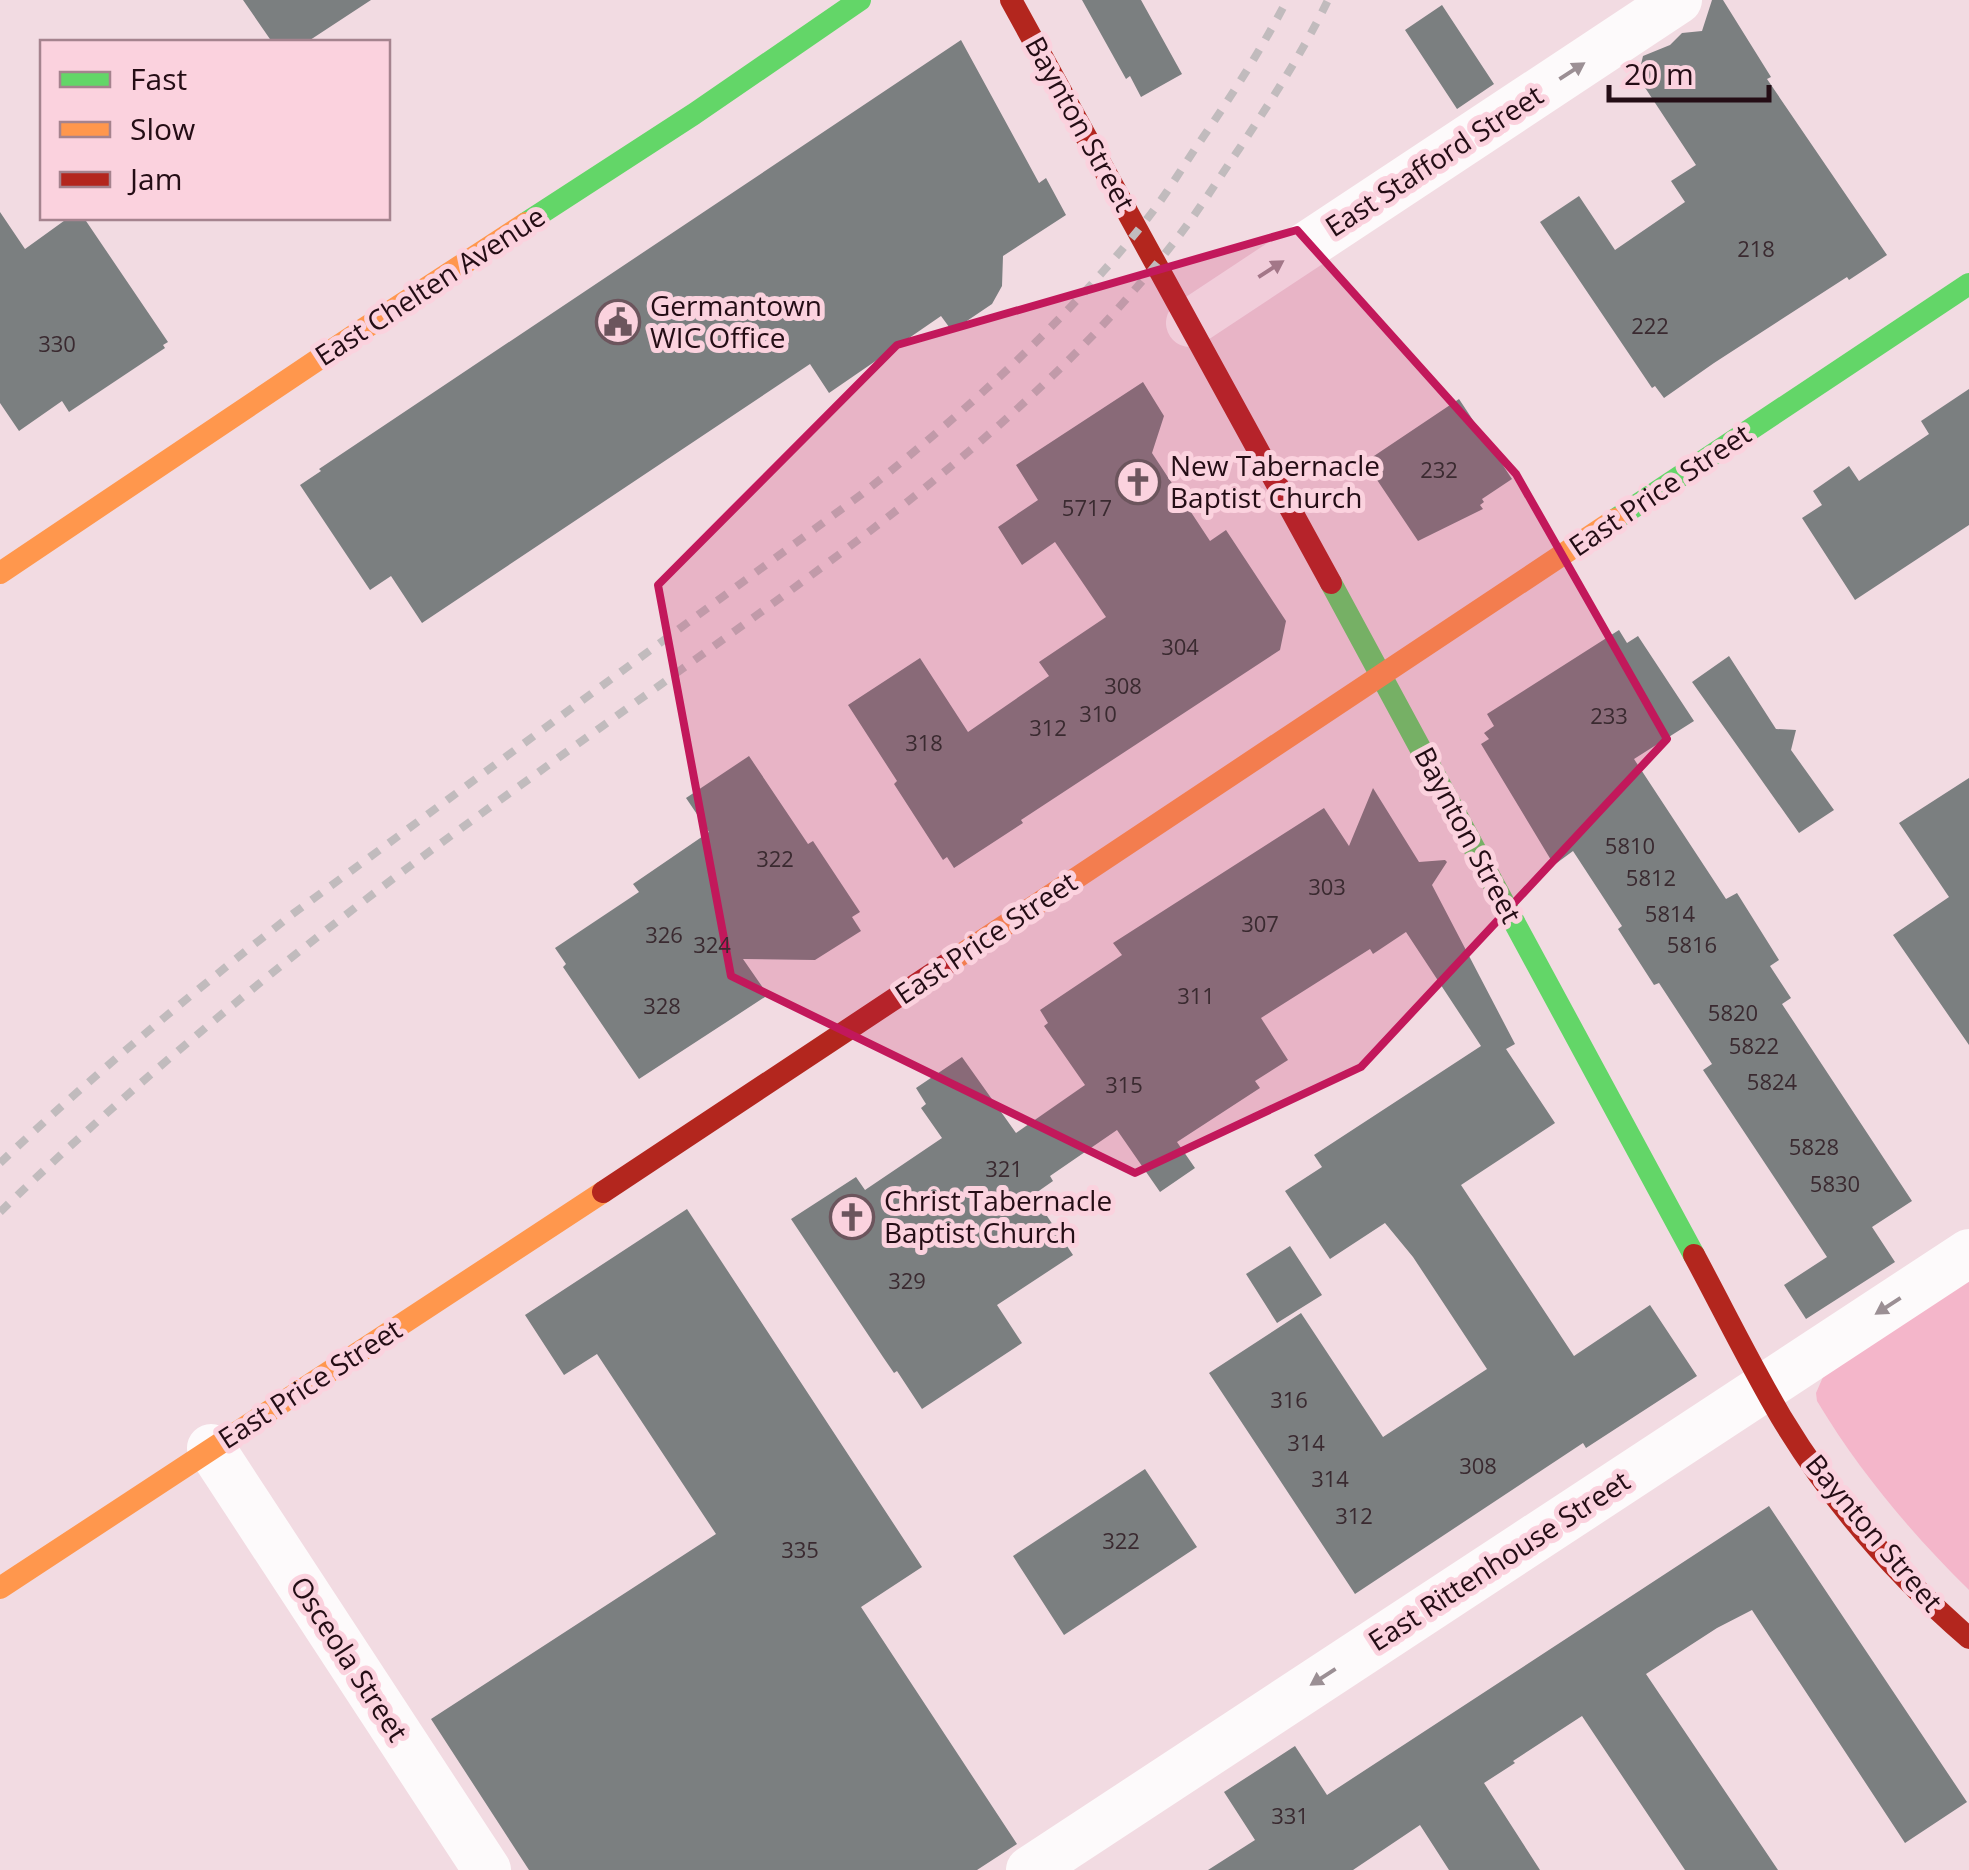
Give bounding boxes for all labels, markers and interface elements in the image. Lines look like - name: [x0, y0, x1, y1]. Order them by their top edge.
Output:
- street label: Baynton Street: [1017, 29, 1145, 218]
- legend: [40, 40, 390, 220]
- scale bar: [1609, 40, 1769, 102]
- text: 20 m: [1624, 53, 1694, 94]
- text: Fast: [130, 58, 187, 99]
- one-way arrow: [1558, 62, 1585, 80]
- street label: East Stafford Street: [1317, 75, 1550, 245]
- text: Slow: [130, 108, 195, 149]
- text: Jam: [127, 158, 183, 199]
- street label: East Chelten Avenue: [307, 197, 552, 374]
- house number: 218: [1737, 233, 1775, 263]
- one-way arrow: [1258, 260, 1285, 279]
- place label: Germantown WIC Office: [650, 286, 822, 356]
- public building icon: Germantown WIC Office: [595, 299, 641, 345]
- house number: 222: [1631, 310, 1669, 340]
- house number: 330: [38, 328, 76, 358]
- street label: East Price Street: [1561, 414, 1758, 564]
- place label: New Tabernacle Baptist Church: [1170, 446, 1380, 516]
- house number: 232: [1420, 454, 1458, 484]
- church icon: New Tabernacle Baptist Church: [1115, 459, 1161, 505]
- house number: 5717: [1062, 492, 1112, 522]
- house number: 304: [1161, 631, 1199, 661]
- house number: 308: [1104, 670, 1142, 700]
- house number: 310: [1079, 698, 1117, 728]
- house number: 233: [1590, 700, 1628, 730]
- house number: 312: [1029, 712, 1067, 742]
- house number: 318: [905, 727, 943, 757]
- street label: Baynton Street: [1406, 740, 1531, 929]
- house number: 5810: [1605, 830, 1655, 860]
- house number: 322: [756, 843, 794, 873]
- street label: East Price Street: [887, 862, 1084, 1012]
- house number: 5812: [1626, 862, 1676, 892]
- house number: 303: [1308, 871, 1346, 901]
- house number: 5814: [1645, 898, 1696, 928]
- house number: 307: [1241, 908, 1279, 938]
- house number: 326: [645, 919, 683, 949]
- house number: 324: [693, 929, 731, 959]
- house number: 5816: [1667, 929, 1717, 959]
- house number: 311: [1177, 980, 1215, 1010]
- house number: 328: [643, 990, 681, 1020]
- house number: 5820: [1708, 997, 1758, 1027]
- house number: 5822: [1729, 1030, 1779, 1060]
- house number: 5824: [1747, 1066, 1798, 1096]
- house number: 315: [1105, 1069, 1143, 1099]
- house number: 5828: [1789, 1131, 1839, 1161]
- house number: 321: [985, 1153, 1023, 1183]
- house number: 5830: [1810, 1168, 1860, 1198]
- place label: Christ Tabernacle Baptist Church: [884, 1181, 1112, 1251]
- church icon: Christ Tabernacle Baptist Church: [829, 1194, 875, 1240]
- house number: 329: [888, 1265, 926, 1295]
- one-way arrow: [1874, 1297, 1901, 1315]
- street label: East Price Street: [210, 1310, 409, 1457]
- house number: 316: [1270, 1384, 1308, 1414]
- house number: 314: [1287, 1427, 1325, 1457]
- street label: Baynton Street: [1798, 1446, 1952, 1619]
- house number: 308: [1459, 1450, 1497, 1480]
- street label: East Rittenhouse Street: [1360, 1461, 1637, 1659]
- house number: 314: [1311, 1463, 1349, 1493]
- house number: 312: [1335, 1500, 1373, 1530]
- house number: 322: [1102, 1525, 1140, 1555]
- house number: 335: [781, 1534, 819, 1564]
- street label: Osceola Street: [282, 1569, 417, 1748]
- one-way arrow: [1310, 1668, 1337, 1686]
- house number: 331: [1271, 1800, 1309, 1830]

